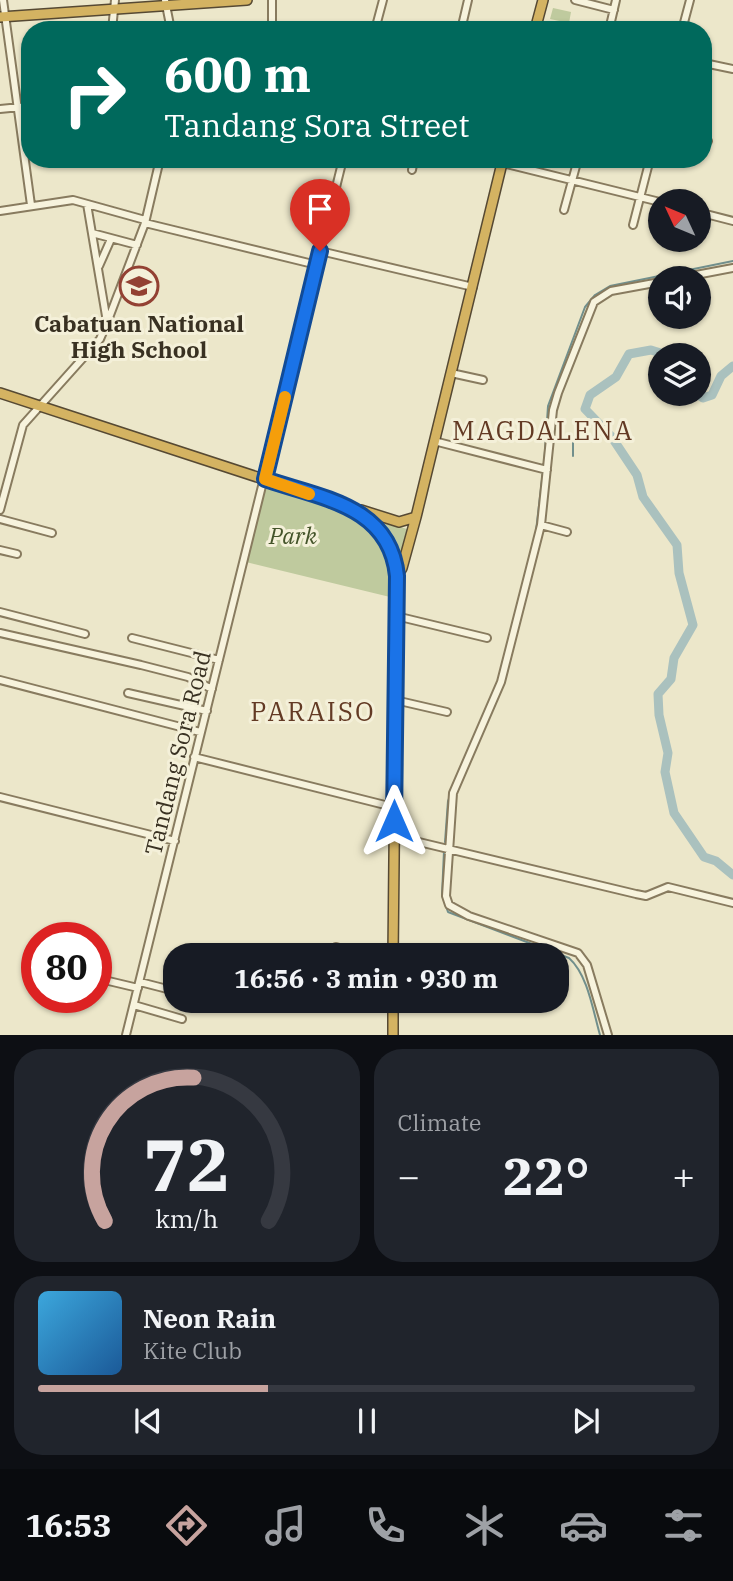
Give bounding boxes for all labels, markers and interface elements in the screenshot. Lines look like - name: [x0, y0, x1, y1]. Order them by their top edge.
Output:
- text: 600 m: [164, 42, 311, 105]
- icon: right: [49, 49, 140, 140]
- text: Tandang Sora Street: [164, 104, 470, 146]
- pin: [290, 179, 350, 251]
- north arrow: [648, 189, 710, 252]
- map controls: [648, 189, 711, 406]
- icon: arrive: [301, 190, 339, 228]
- school or university icon: Cabatuan National High School: [118, 265, 160, 307]
- button: sound: [648, 266, 711, 329]
- place label: Cabatuan National High School: [34, 308, 244, 364]
- button: layers: [648, 343, 711, 406]
- district label: MAGDALENA: [452, 413, 634, 447]
- park label: Park: [268, 520, 318, 550]
- street label: Tandang Sora Road: [137, 647, 217, 858]
- district label: PARAISO: [250, 694, 376, 728]
- position arrow: [357, 784, 431, 858]
- speed limit sign: 80: [21, 922, 112, 1013]
- text: 16:56 · 3 min · 930 m: [234, 961, 498, 995]
- text: Climate: [398, 1107, 481, 1137]
- text: 72: [143, 1117, 230, 1212]
- text: 22°: [503, 1142, 590, 1209]
- text: −: [398, 1151, 420, 1200]
- text: +: [672, 1151, 695, 1200]
- text: km/h: [155, 1202, 218, 1235]
- text: Neon Rain: [143, 1301, 276, 1335]
- text: Kite Club: [143, 1335, 242, 1365]
- icon: previous: [129, 1402, 167, 1440]
- icon: pause: [348, 1402, 386, 1440]
- icon: next: [567, 1402, 605, 1440]
- icon: directions: [162, 1501, 211, 1550]
- icon: music: [261, 1501, 310, 1550]
- icon: phone: [361, 1501, 410, 1550]
- icon: climate: [460, 1501, 509, 1550]
- icon: car: [559, 1501, 608, 1550]
- icon: filters: [659, 1501, 708, 1550]
- text: 16:53: [25, 1504, 112, 1546]

